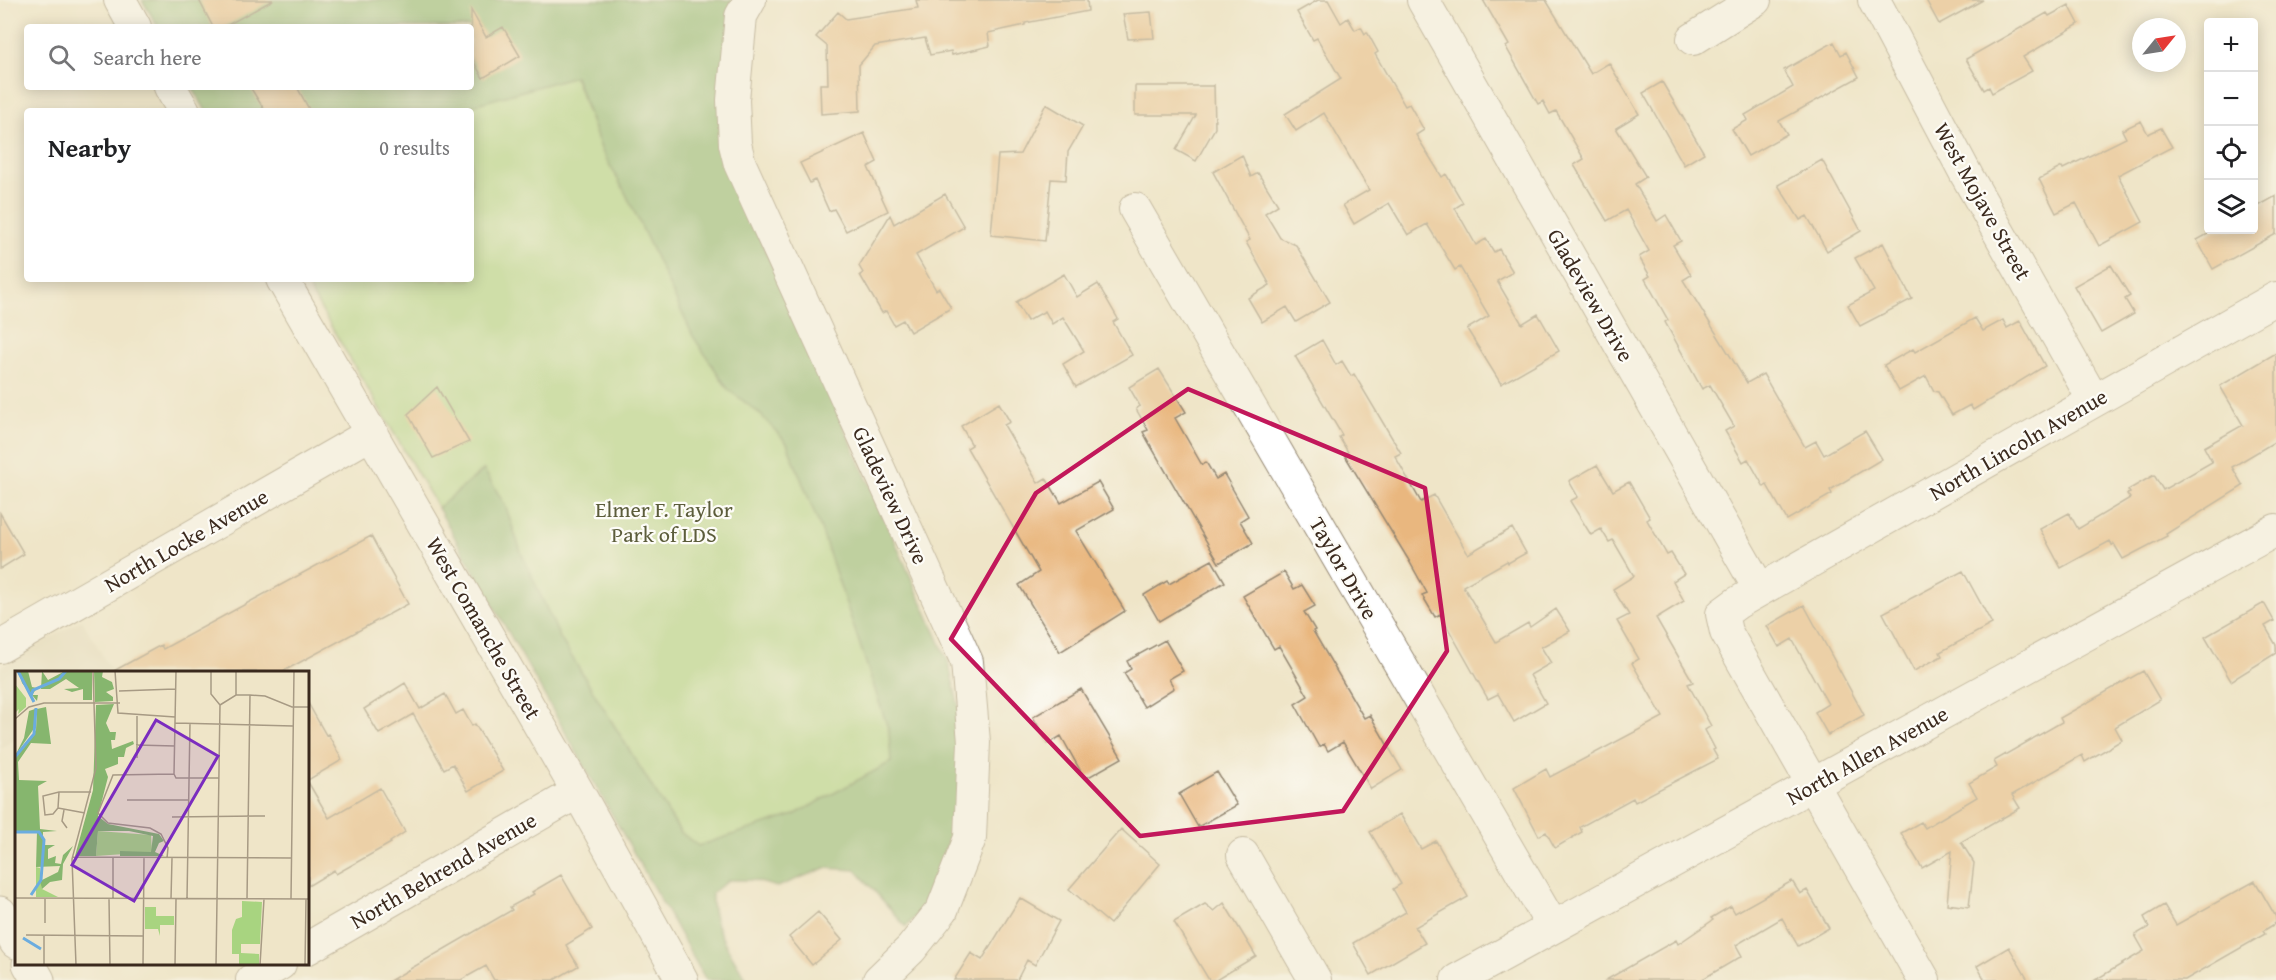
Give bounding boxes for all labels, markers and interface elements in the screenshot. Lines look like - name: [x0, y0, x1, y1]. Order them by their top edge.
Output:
- north arrow: [2132, 18, 2186, 72]
- map controls: [2204, 18, 2258, 234]
- button: +: [2204, 18, 2258, 72]
- search box: [24, 24, 474, 90]
- icon: search: [45, 41, 78, 74]
- text: Search here: [93, 41, 202, 73]
- button: −: [2204, 72, 2258, 126]
- street label: West Mojave Street: [1926, 116, 2040, 286]
- button: locate: [2204, 126, 2258, 180]
- text: Nearby: [48, 128, 131, 167]
- text: 0 results: [379, 133, 450, 162]
- button: layers: [2204, 180, 2258, 234]
- street label: Gladeview Drive: [1540, 223, 1642, 367]
- street label: North Lincoln Avenue: [1923, 380, 2113, 508]
- street label: Gladeview Drive: [845, 421, 937, 569]
- street label: North Locke Avenue: [98, 480, 274, 600]
- park label: Elmer F. Taylor Park of LDS: [595, 493, 733, 550]
- street label: Taylor Drive: [1302, 511, 1386, 625]
- street label: West Comanche Street: [419, 531, 549, 725]
- inset map: [15, 671, 309, 965]
- street label: North Allen Avenue: [1780, 697, 1954, 813]
- street label: North Behrend Avenue: [344, 804, 542, 936]

